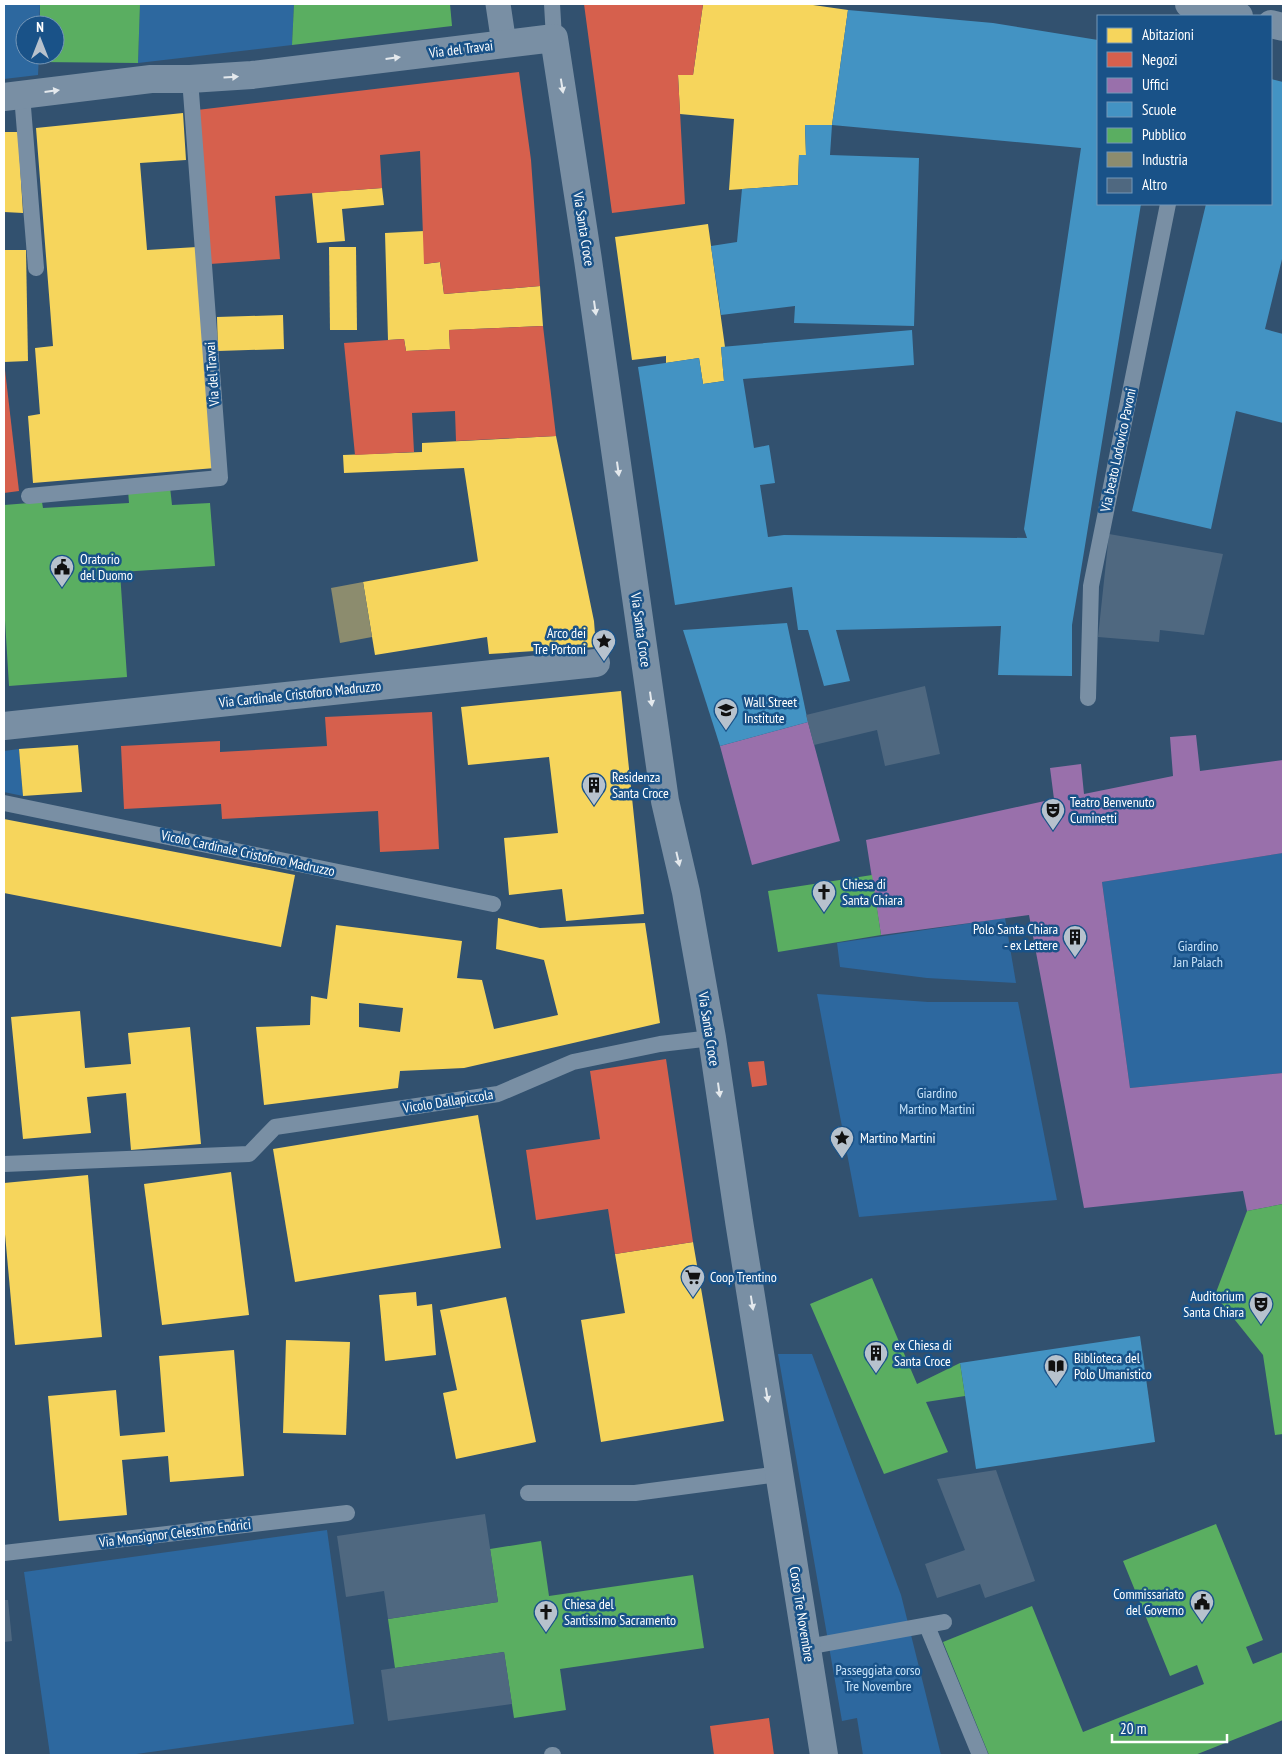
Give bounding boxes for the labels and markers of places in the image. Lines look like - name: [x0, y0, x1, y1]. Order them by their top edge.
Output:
- place label: Oratorio del Duomo: [80, 550, 133, 584]
- public building icon: Oratorio del Duomo: [49, 554, 75, 588]
- place label: Arco dei Tre Portoni: [533, 624, 586, 658]
- place icon: Arco dei Tre Portoni: [591, 628, 617, 662]
- place label: Wall Street Institute: [744, 693, 797, 727]
- school or university icon: Wall Street Institute: [713, 697, 739, 731]
- place label: Residenza Santa Croce: [612, 768, 669, 802]
- building icon: Residenza Santa Croce: [581, 772, 607, 806]
- place label: Teatro Benvenuto Cuminetti: [1070, 793, 1155, 827]
- theatre icon: Teatro Benvenuto Cuminetti: [1040, 797, 1066, 831]
- place label: Chiesa di Santa Chiara: [842, 875, 903, 909]
- church icon: Chiesa di Santa Chiara: [811, 879, 837, 913]
- place label: Polo Santa Chiara - ex Lettere: [973, 920, 1058, 954]
- building icon: Polo Santa Chiara - ex Lettere: [1062, 924, 1088, 958]
- place icon: Martino Martini: [829, 1125, 855, 1159]
- place label: Martino Martini: [860, 1129, 936, 1147]
- supermarket icon: Coop Trentino: [680, 1264, 706, 1298]
- place label: Coop Trentino: [710, 1268, 777, 1286]
- place label: Auditorium Santa Chiara: [1183, 1287, 1244, 1321]
- theatre icon: Auditorium Santa Chiara: [1248, 1291, 1274, 1325]
- place label: ex Chiesa di Santa Croce: [894, 1336, 952, 1370]
- building icon: ex Chiesa di Santa Croce: [863, 1340, 889, 1374]
- place label: Biblioteca del Polo Umanistico: [1074, 1349, 1152, 1383]
- library icon: Biblioteca del Polo Umanistico: [1043, 1353, 1069, 1387]
- place label: Commissariato del Governo: [1113, 1585, 1184, 1619]
- public building icon: Commissariato del Governo: [1189, 1589, 1215, 1623]
- place label: Chiesa del Santissimo Sacramento: [564, 1595, 676, 1629]
- church icon: Chiesa del Santissimo Sacramento: [533, 1599, 559, 1633]

